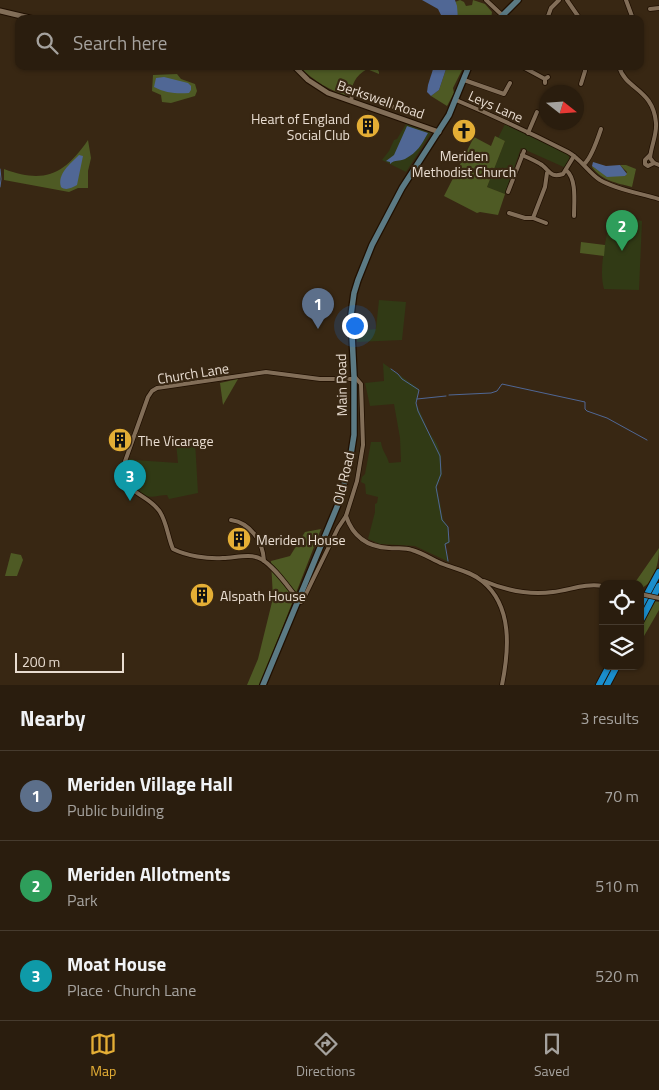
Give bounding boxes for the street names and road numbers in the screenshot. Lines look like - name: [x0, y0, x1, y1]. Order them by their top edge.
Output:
- street label: Berkswell Road: [334, 74, 428, 124]
- street label: Leys Lane: [465, 85, 527, 127]
- street label: Main Road: [330, 353, 352, 417]
- street label: Church Lane: [156, 357, 230, 389]
- street label: Old Road: [327, 450, 359, 506]

